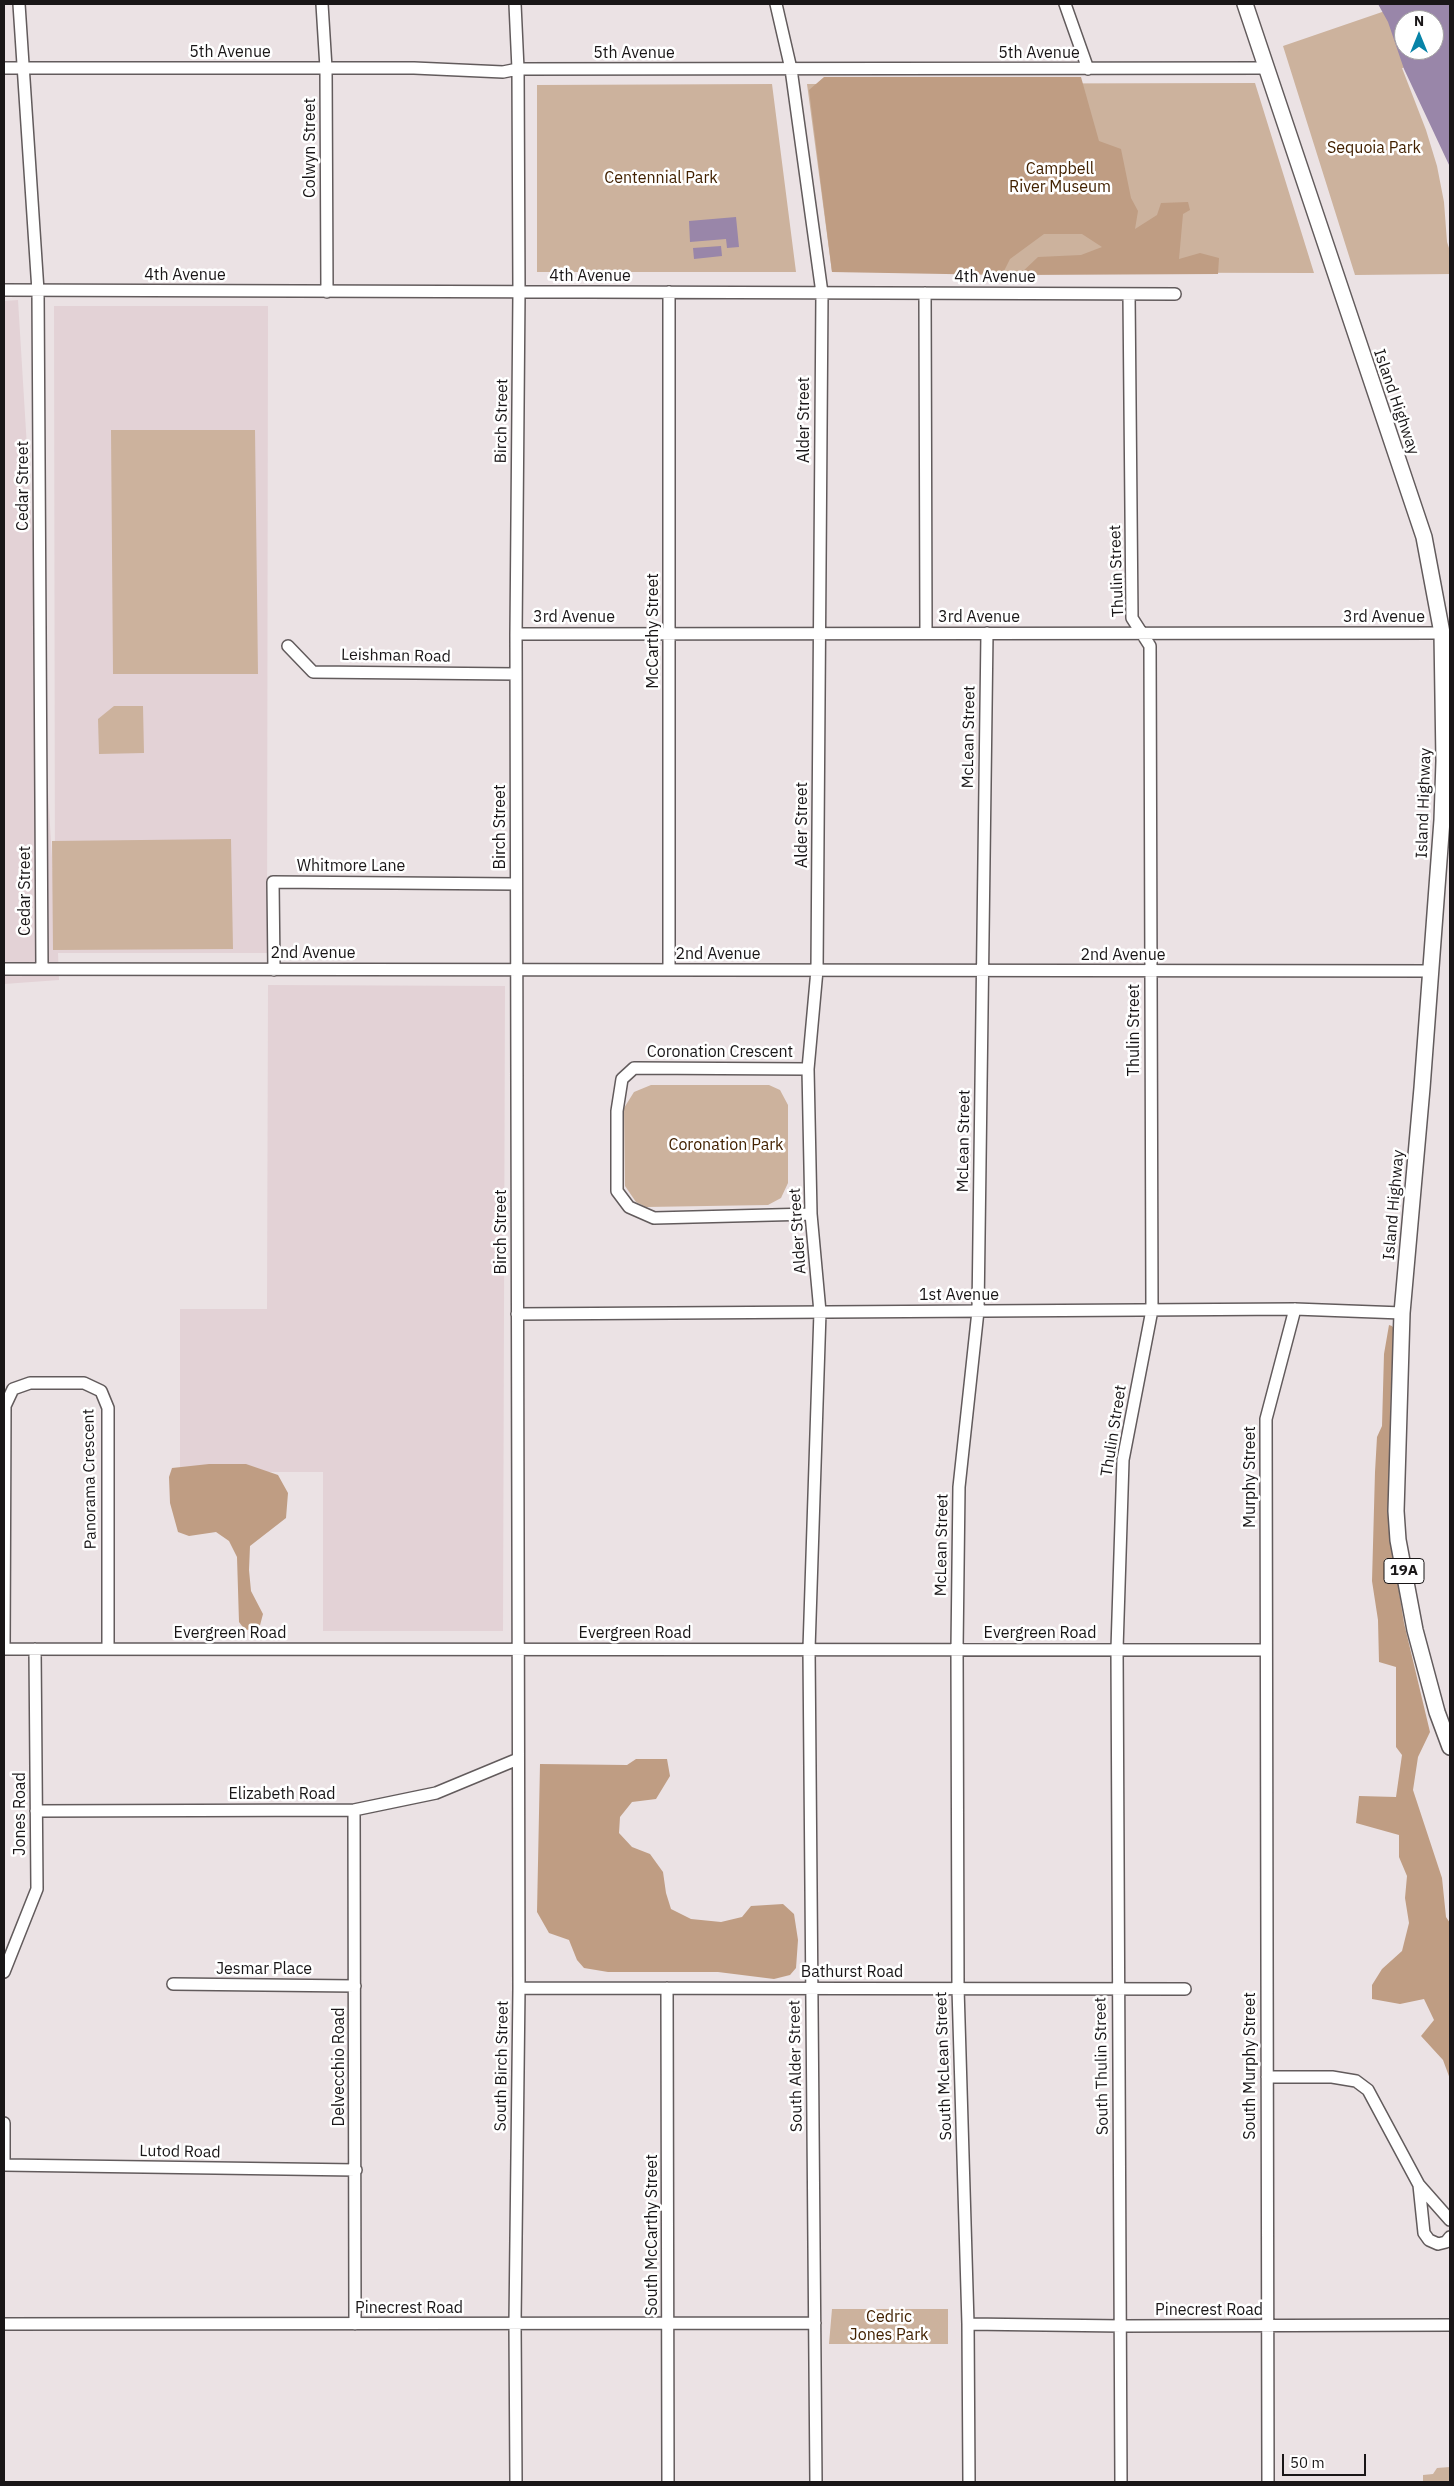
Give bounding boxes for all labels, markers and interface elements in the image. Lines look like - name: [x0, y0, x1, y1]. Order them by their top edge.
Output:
- north arrow: [1394, 10, 1444, 60]
- text: N: [1414, 12, 1424, 30]
- street label: 5th Avenue: [189, 42, 271, 62]
- street label: 5th Avenue: [593, 43, 675, 63]
- street label: 5th Avenue: [998, 43, 1080, 63]
- street label: Colwyn Street: [300, 98, 320, 198]
- park label: Sequoia Park: [1327, 138, 1421, 158]
- park label: Campbell River Museum: [1009, 159, 1111, 197]
- park label: Centennial Park: [604, 168, 718, 188]
- street label: 4th Avenue: [144, 265, 226, 285]
- street label: 4th Avenue: [549, 266, 631, 286]
- street label: 4th Avenue: [954, 267, 1036, 287]
- street label: Island Highway: [1369, 347, 1423, 457]
- street label: Alder Street: [794, 377, 814, 463]
- street label: Birch Street: [492, 378, 512, 464]
- street label: Cedar Street: [13, 441, 33, 531]
- street label: Thulin Street: [1106, 524, 1128, 618]
- street label: McCarthy Street: [643, 573, 663, 689]
- street label: 3rd Avenue: [533, 607, 615, 627]
- street label: 3rd Avenue: [938, 607, 1020, 627]
- street label: 3rd Avenue: [1343, 607, 1425, 627]
- street label: Leishman Road: [341, 645, 451, 667]
- street label: McLean Street: [959, 685, 979, 789]
- street label: Island Highway: [1412, 747, 1436, 859]
- street label: Alder Street: [792, 782, 812, 868]
- street label: Birch Street: [490, 784, 510, 870]
- street label: Cedar Street: [15, 846, 35, 936]
- street label: Whitmore Lane: [297, 856, 405, 876]
- street label: 2nd Avenue: [270, 943, 356, 963]
- street label: 2nd Avenue: [675, 944, 761, 964]
- street label: 2nd Avenue: [1080, 945, 1166, 965]
- street label: Thulin Street: [1124, 984, 1144, 1076]
- street label: Coronation Crescent: [647, 1042, 793, 1062]
- street label: McLean Street: [954, 1089, 974, 1193]
- park label: Coronation Park: [668, 1135, 784, 1155]
- street label: Island Highway: [1380, 1149, 1408, 1261]
- street label: Alder Street: [785, 1187, 811, 1275]
- street label: Birch Street: [491, 1189, 511, 1275]
- street label: 1st Avenue: [919, 1285, 999, 1305]
- street label: Thulin Street: [1097, 1384, 1131, 1478]
- street label: Panorama Crescent: [79, 1409, 101, 1549]
- street label: Murphy Street: [1240, 1426, 1260, 1528]
- street label: McLean Street: [932, 1493, 952, 1597]
- road number: 19A: [1384, 1558, 1424, 1584]
- street label: Evergreen Road: [174, 1623, 286, 1643]
- street label: Evergreen Road: [579, 1623, 691, 1643]
- street label: Evergreen Road: [984, 1623, 1096, 1643]
- street label: Jones Road: [10, 1772, 30, 1856]
- street label: Elizabeth Road: [229, 1784, 335, 1804]
- street label: Jesmar Place: [216, 1959, 312, 1979]
- street label: Bathurst Road: [801, 1962, 903, 1982]
- street label: South McLean Street: [932, 1991, 956, 2141]
- street label: South Murphy Street: [1240, 1992, 1260, 2140]
- street label: South Thulin Street: [1091, 1997, 1113, 2135]
- street label: South Birch Street: [491, 2000, 513, 2132]
- street label: South Alder Street: [785, 2000, 807, 2132]
- street label: Delvecchio Road: [329, 2008, 349, 2126]
- street label: Lutod Road: [139, 2142, 221, 2162]
- street label: South McCarthy Street: [642, 2154, 662, 2316]
- street label: Pinecrest Road: [355, 2298, 463, 2318]
- street label: Pinecrest Road: [1155, 2300, 1263, 2320]
- park label: Cedric Jones Park: [850, 2307, 928, 2345]
- scale bar: [1284, 2444, 1368, 2476]
- text: 50 m: [1290, 2453, 1325, 2472]

